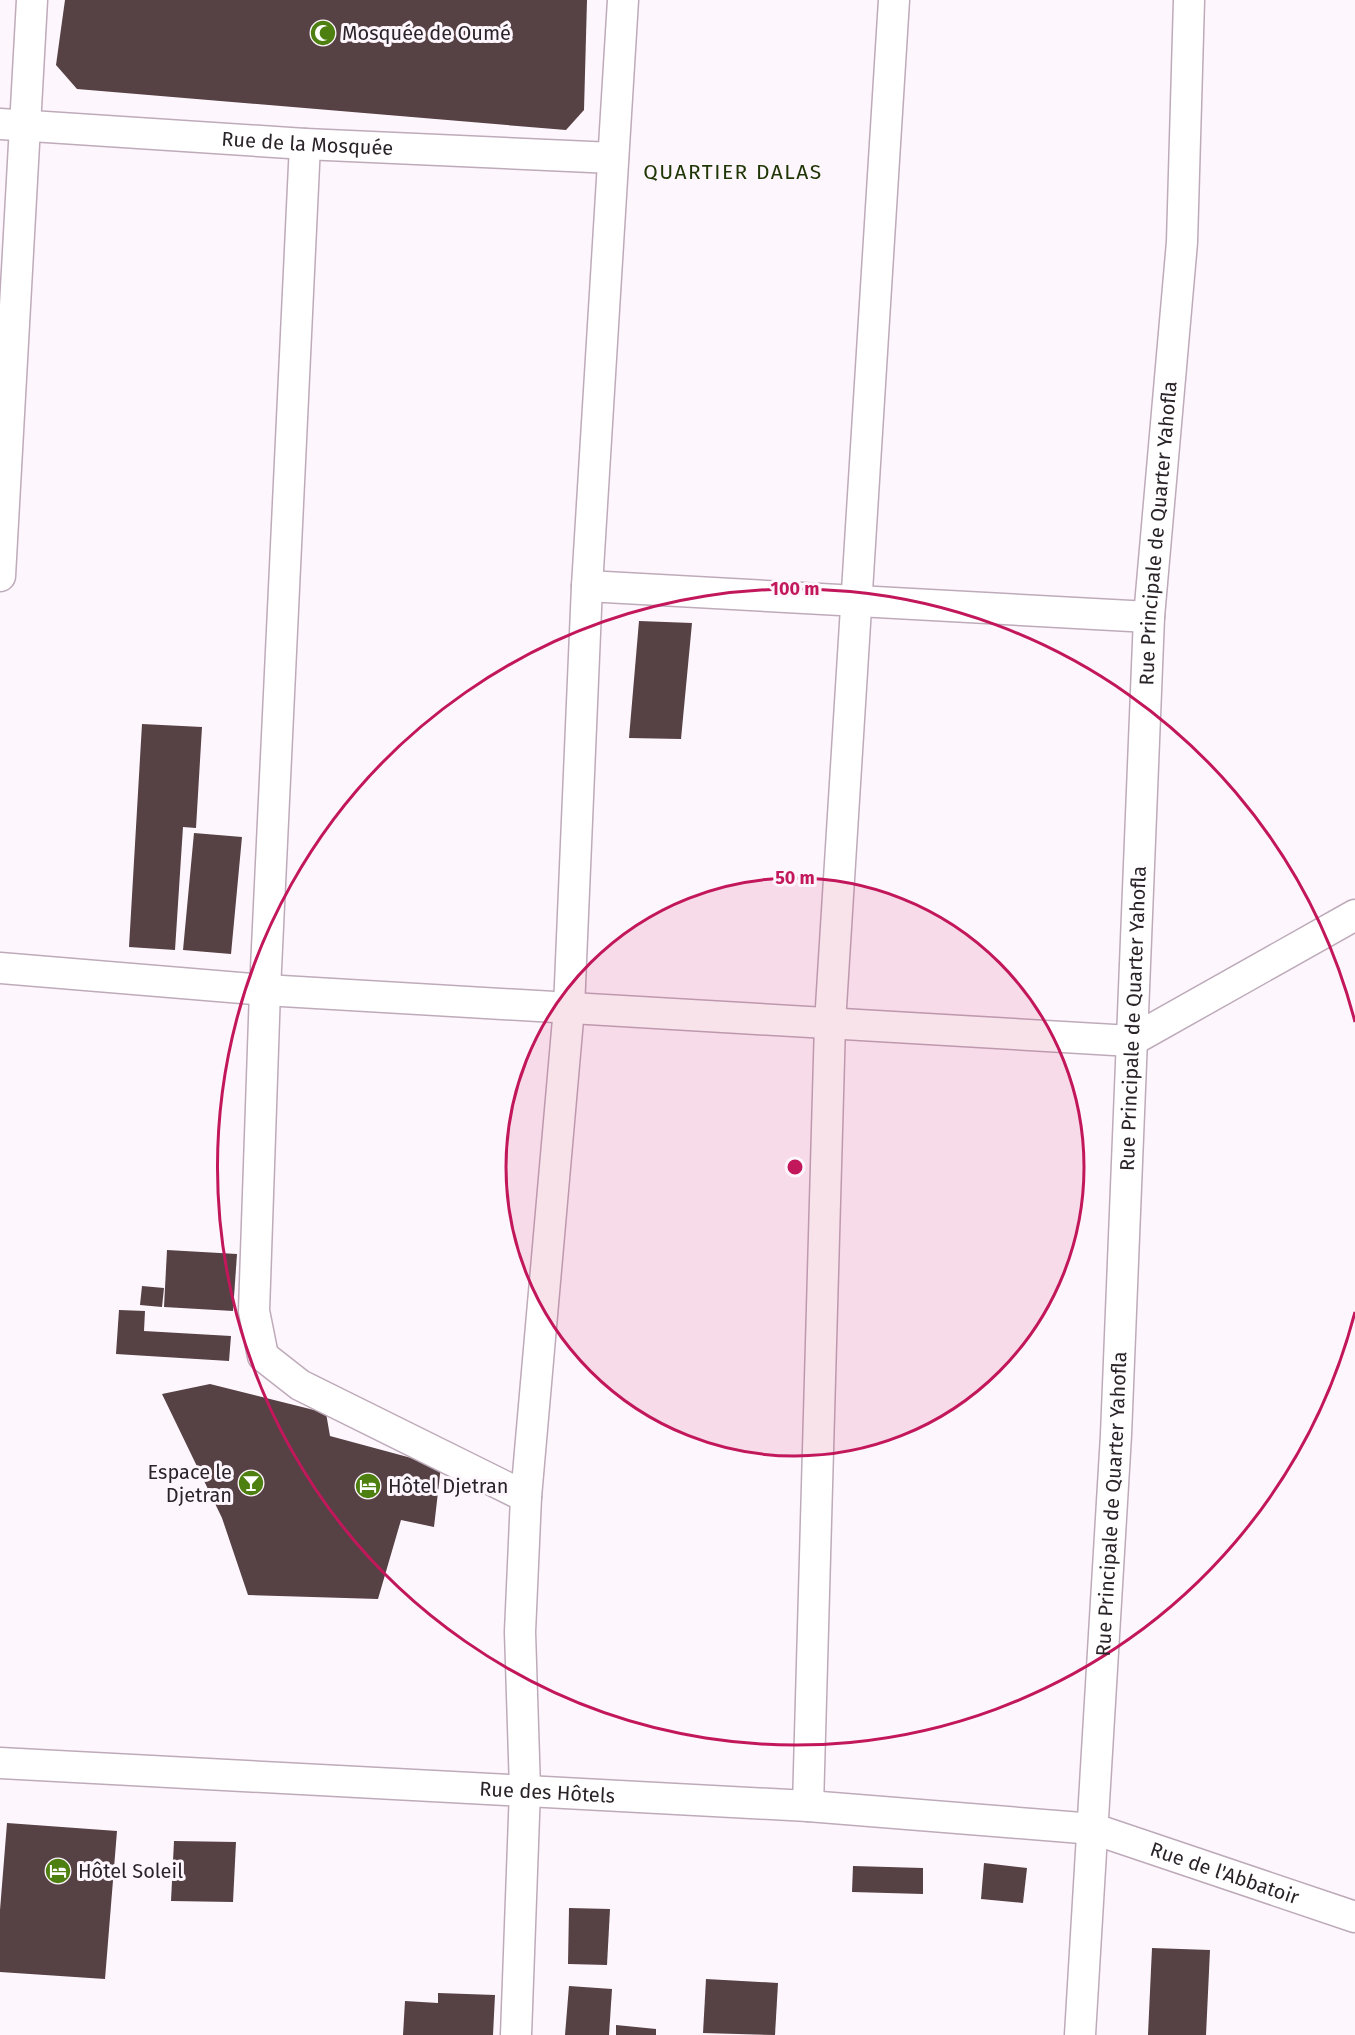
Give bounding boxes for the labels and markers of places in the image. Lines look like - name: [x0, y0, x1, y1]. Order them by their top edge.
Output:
- mosque icon: Mosquée de Oumé: [308, 18, 338, 48]
- place label: Mosquée de Oumé: [342, 21, 511, 45]
- centre of rings: [785, 1157, 805, 1177]
- place label: Espace le Djetran: [147, 1460, 232, 1507]
- bar icon: Espace le Djetran: [236, 1468, 266, 1498]
- hotel icon: Hôtel Djetran: [353, 1471, 383, 1501]
- place label: Hôtel Djetran: [388, 1474, 508, 1498]
- hotel icon: Hôtel Soleil: [43, 1856, 73, 1886]
- place label: Hôtel Soleil: [78, 1859, 183, 1883]

